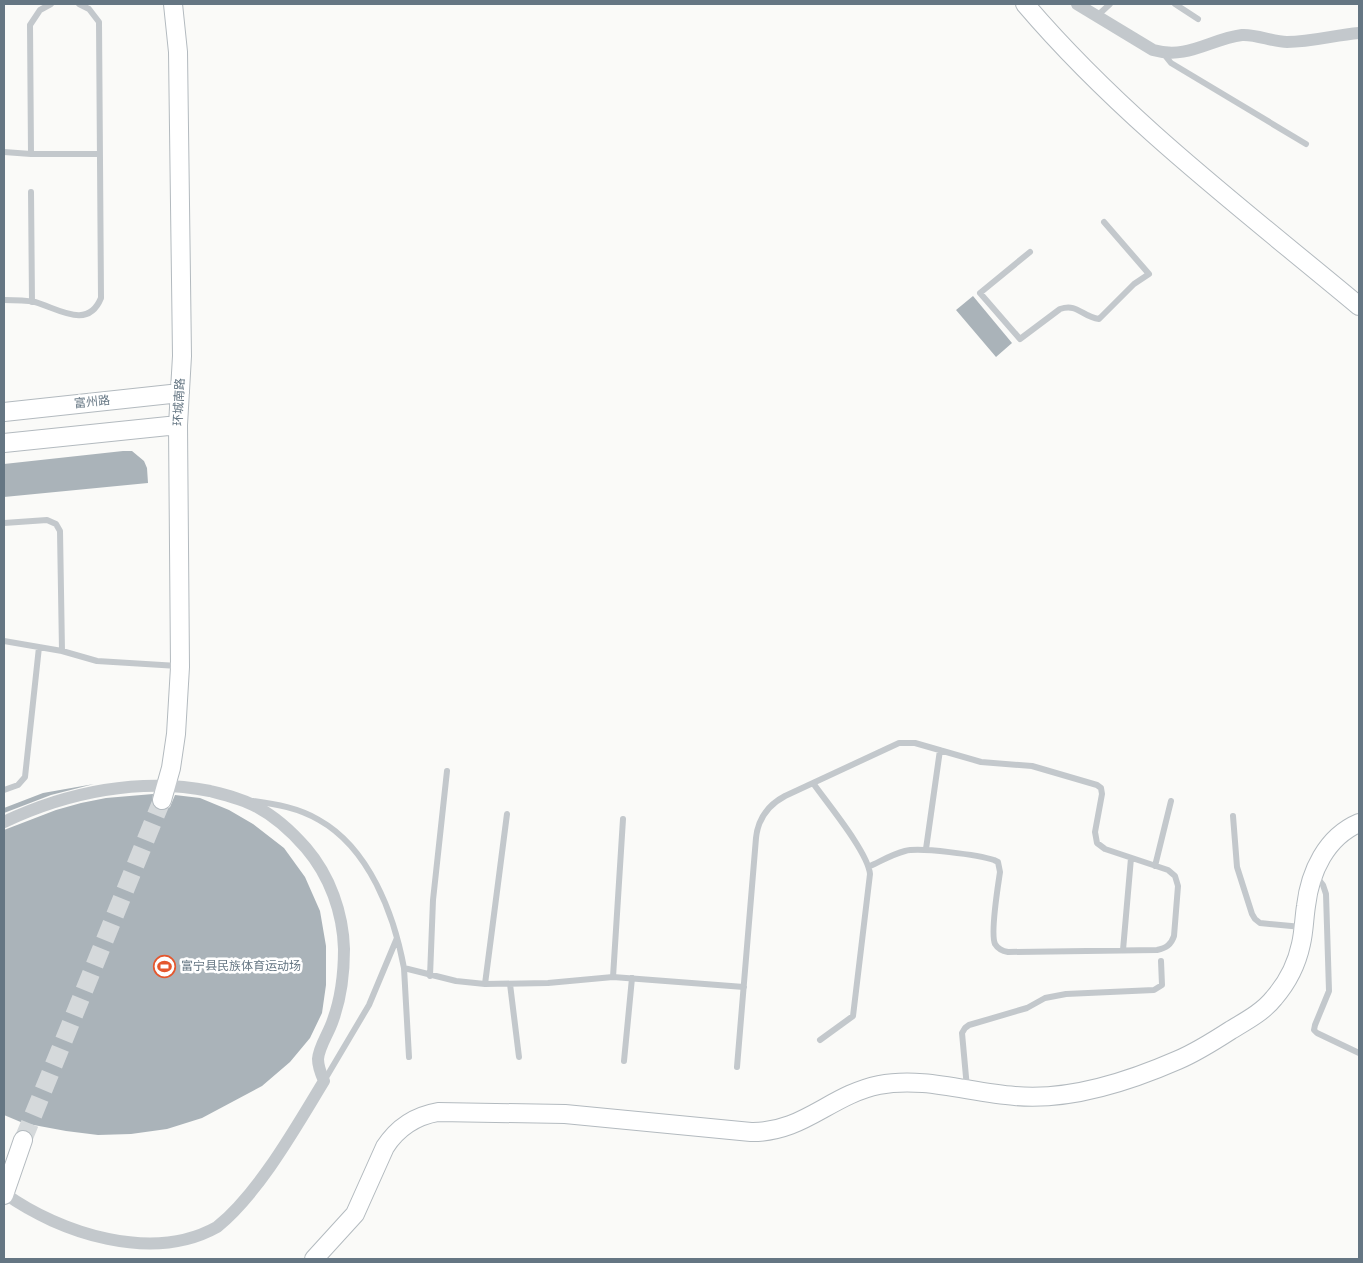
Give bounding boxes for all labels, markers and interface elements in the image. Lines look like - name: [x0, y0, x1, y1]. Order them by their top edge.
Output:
- street label: 环城南路: [171, 378, 187, 426]
- street label: 富州路: [73, 393, 111, 411]
- sports icon: 富宁县民族体育运动场: [153, 954, 177, 978]
- place label: 富宁县民族体育运动场: [181, 959, 301, 973]

